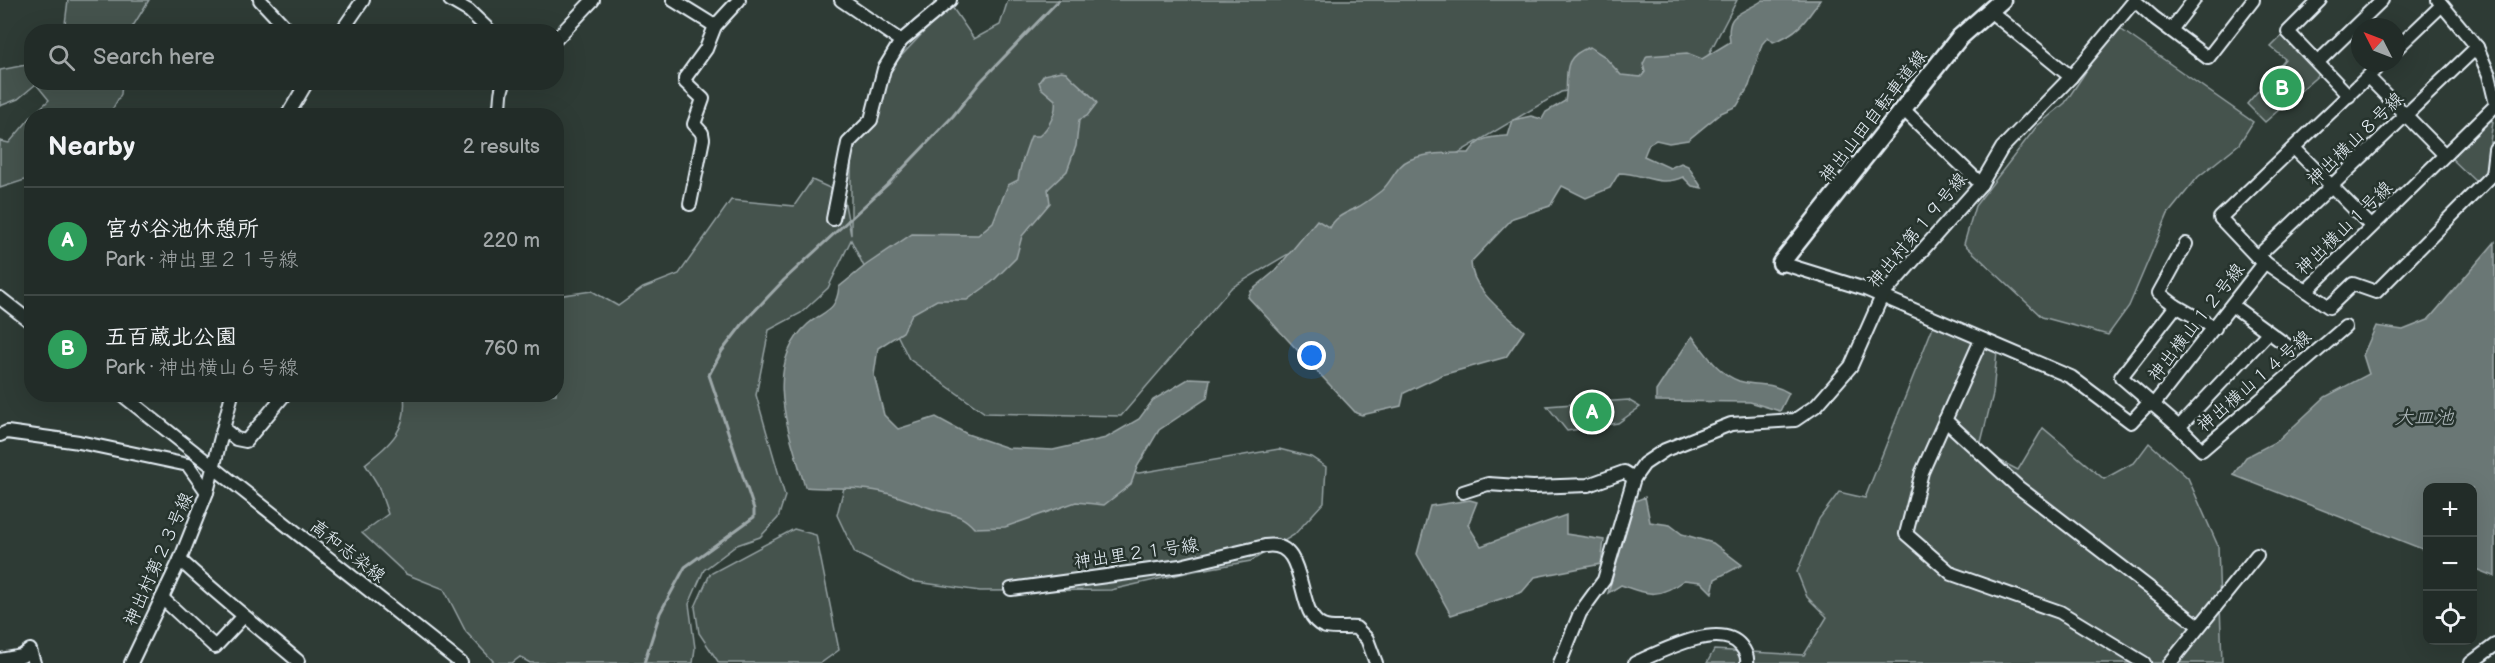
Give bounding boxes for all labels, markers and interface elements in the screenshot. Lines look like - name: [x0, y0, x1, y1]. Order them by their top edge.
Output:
- north arrow: [2351, 18, 2405, 72]
- search box: [24, 24, 564, 90]
- icon: search: [45, 41, 78, 74]
- text: Search here: [93, 44, 215, 71]
- street label: 神出山田自転車道線: [1815, 46, 1932, 187]
- pin: B: [2262, 66, 2302, 110]
- street label: 神出横山８号線: [2303, 88, 2408, 191]
- text: Nearby: [48, 132, 135, 163]
- text: 2 results: [463, 135, 540, 159]
- street label: 神出村第１９号線: [1863, 168, 1972, 292]
- street label: 神出横山１号線: [2292, 177, 2397, 280]
- text: 宮が谷池休憩所: [105, 216, 259, 243]
- text: A: [61, 229, 74, 253]
- text: 220 m: [483, 229, 540, 253]
- text: Park · 神出里２１号線: [105, 248, 298, 272]
- street label: 神出横山１２号線: [2144, 259, 2249, 386]
- text: 五百蔵北公園: [105, 324, 237, 351]
- street label: 神出横山１４号線: [2193, 326, 2316, 437]
- text: B: [60, 337, 75, 361]
- text: 760 m: [484, 337, 540, 361]
- your location: [1297, 341, 1326, 370]
- text: Park · 神出横山６号線: [105, 356, 298, 380]
- pin: A: [1572, 390, 1612, 434]
- water label: 大皿池: [2394, 406, 2455, 430]
- map controls: [2423, 483, 2477, 645]
- button: +: [2423, 483, 2477, 537]
- street label: 神出村第２３号線: [120, 489, 197, 629]
- street label: 高和志染線: [306, 515, 390, 587]
- street label: 神出里２１号線: [1072, 534, 1200, 573]
- button: −: [2423, 537, 2477, 591]
- button: locate: [2423, 591, 2477, 645]

